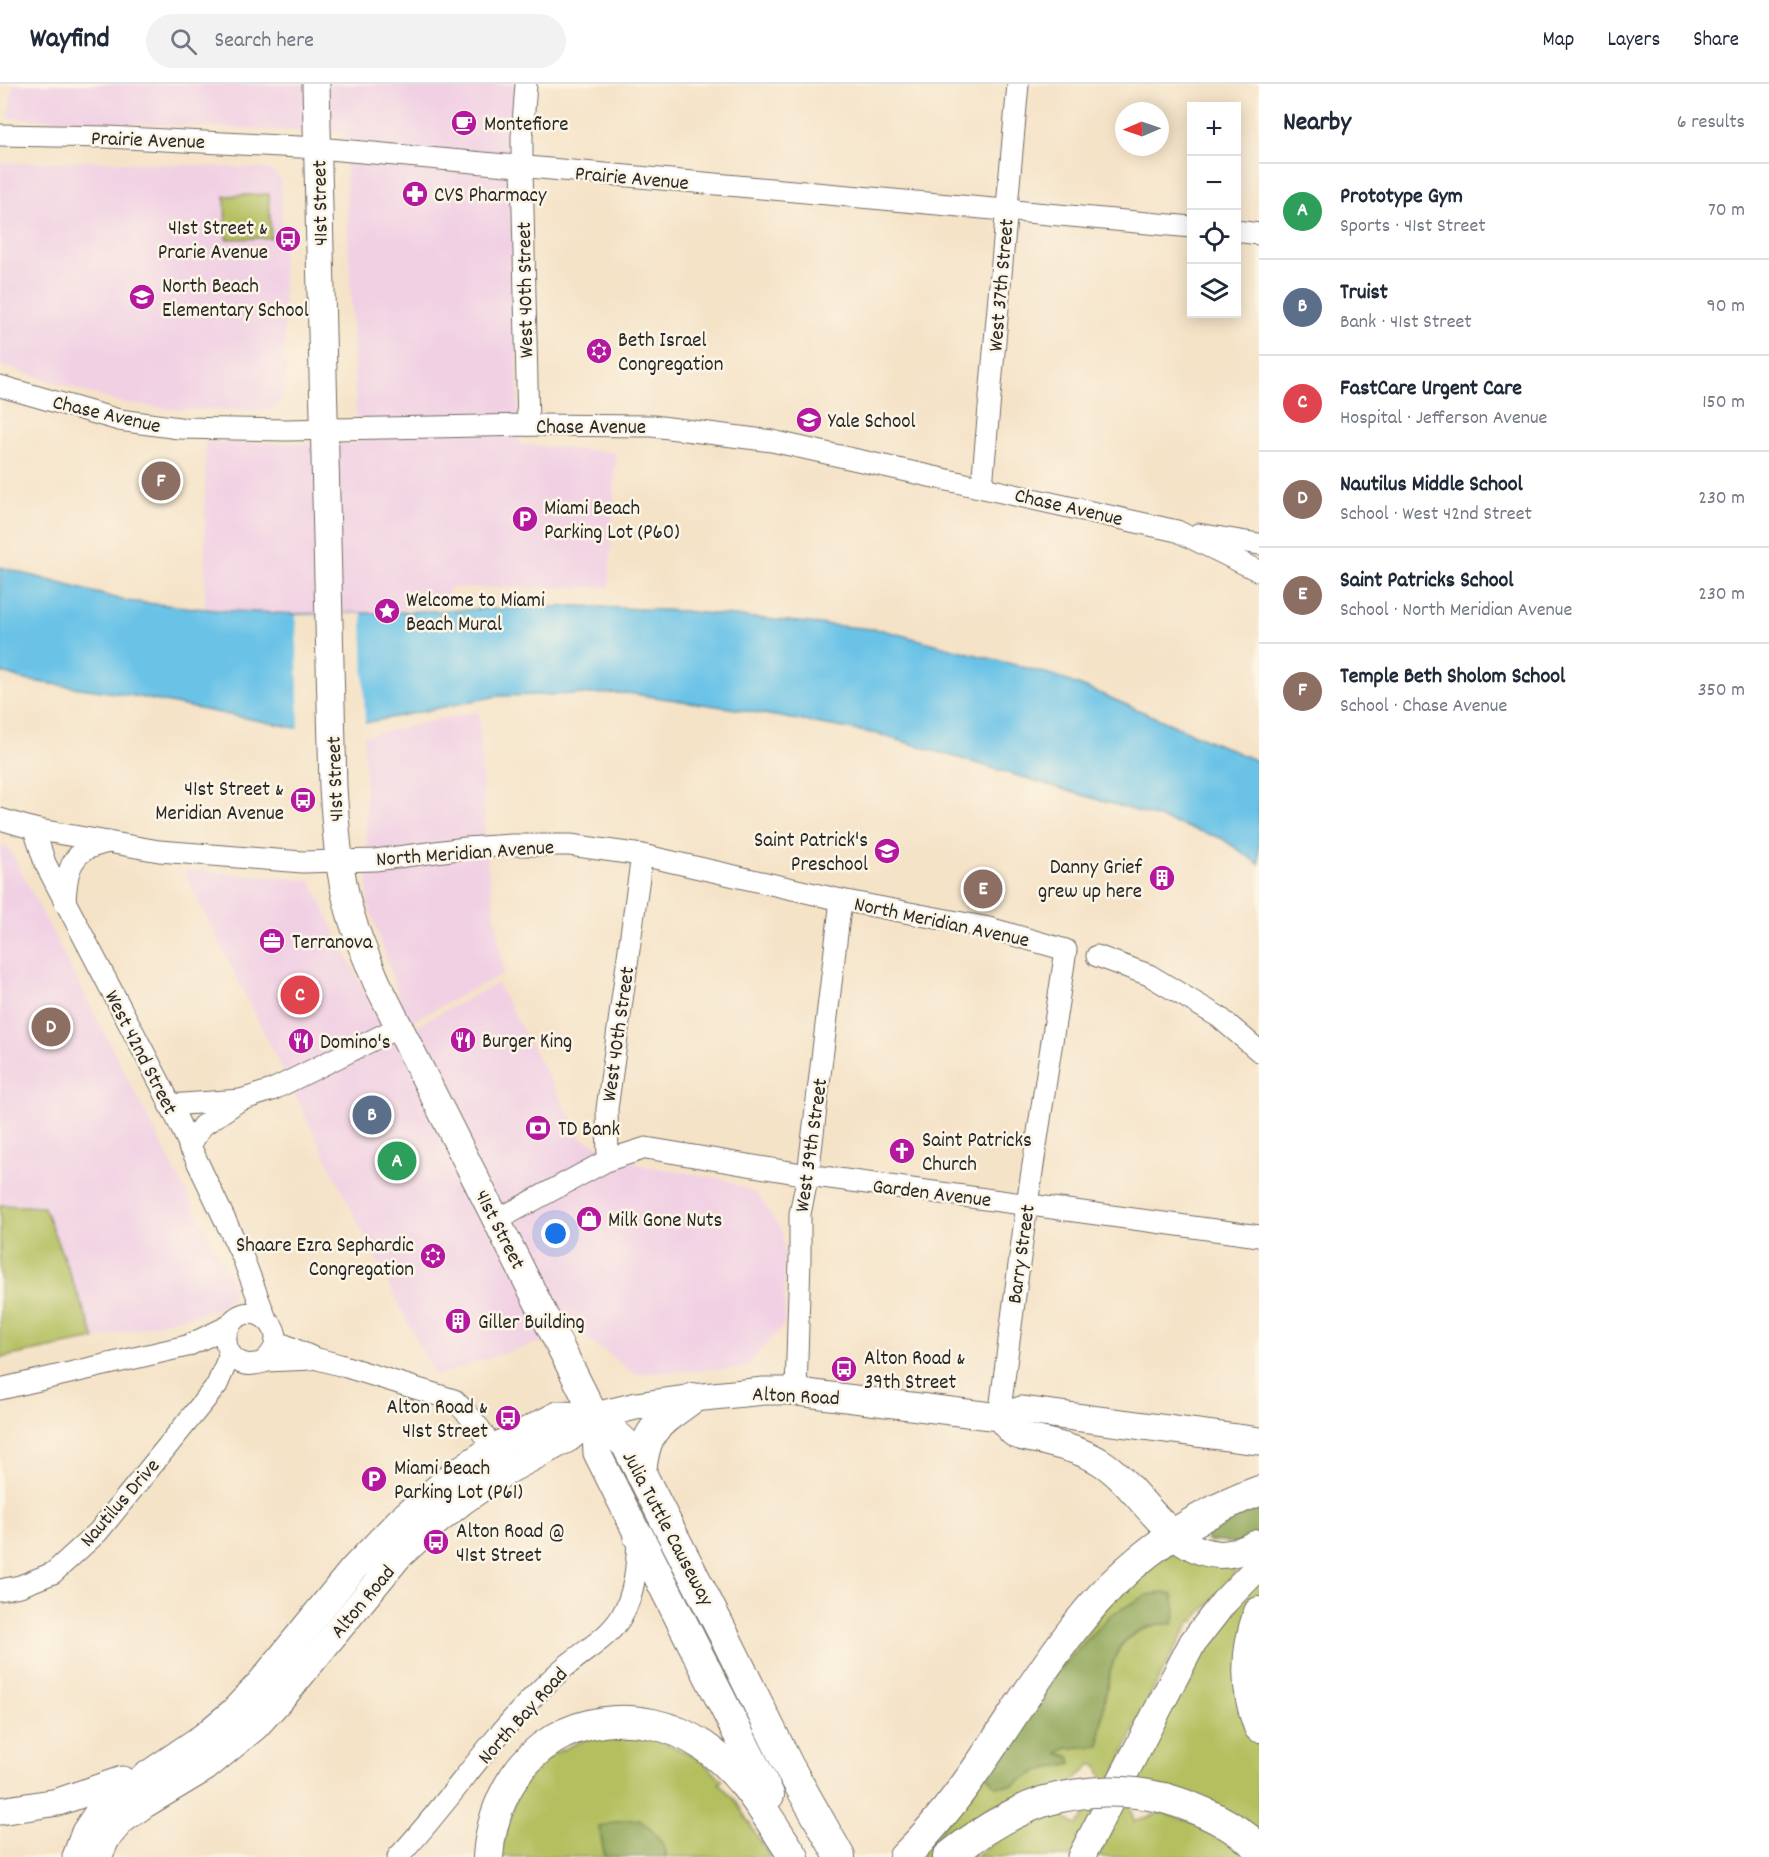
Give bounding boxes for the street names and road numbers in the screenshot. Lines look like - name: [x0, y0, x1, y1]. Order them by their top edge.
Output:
- street label: Prairie Avenue: [90, 125, 205, 159]
- street label: 41st Street: [306, 160, 338, 246]
- street label: Prairie Avenue: [574, 160, 690, 200]
- street label: West 37th Street: [982, 217, 1024, 353]
- street label: West 40th Street: [511, 221, 543, 358]
- street label: Chase Avenue: [49, 389, 163, 443]
- street label: Chase Avenue: [536, 414, 646, 444]
- street label: Chase Avenue: [1011, 482, 1125, 536]
- street label: 41st Street: [321, 735, 353, 822]
- street label: North Meridian Avenue: [375, 834, 555, 876]
- street label: North Meridian Avenue: [851, 891, 1032, 957]
- street label: West 40th Street: [596, 965, 644, 1104]
- street label: West 42nd Street: [95, 986, 184, 1121]
- street label: West 39th Street: [789, 1076, 837, 1214]
- street label: Garden Avenue: [871, 1173, 993, 1217]
- street label: 41st Street: [465, 1185, 531, 1276]
- street label: Barry Street: [1001, 1203, 1045, 1306]
- street label: Alton Road: [751, 1381, 840, 1415]
- street label: Julia Tuttle Causeway: [613, 1447, 720, 1613]
- street label: Nautilus Drive: [74, 1453, 168, 1555]
- street label: Alton Road: [325, 1560, 404, 1646]
- street label: North Bay Road: [472, 1662, 576, 1772]

